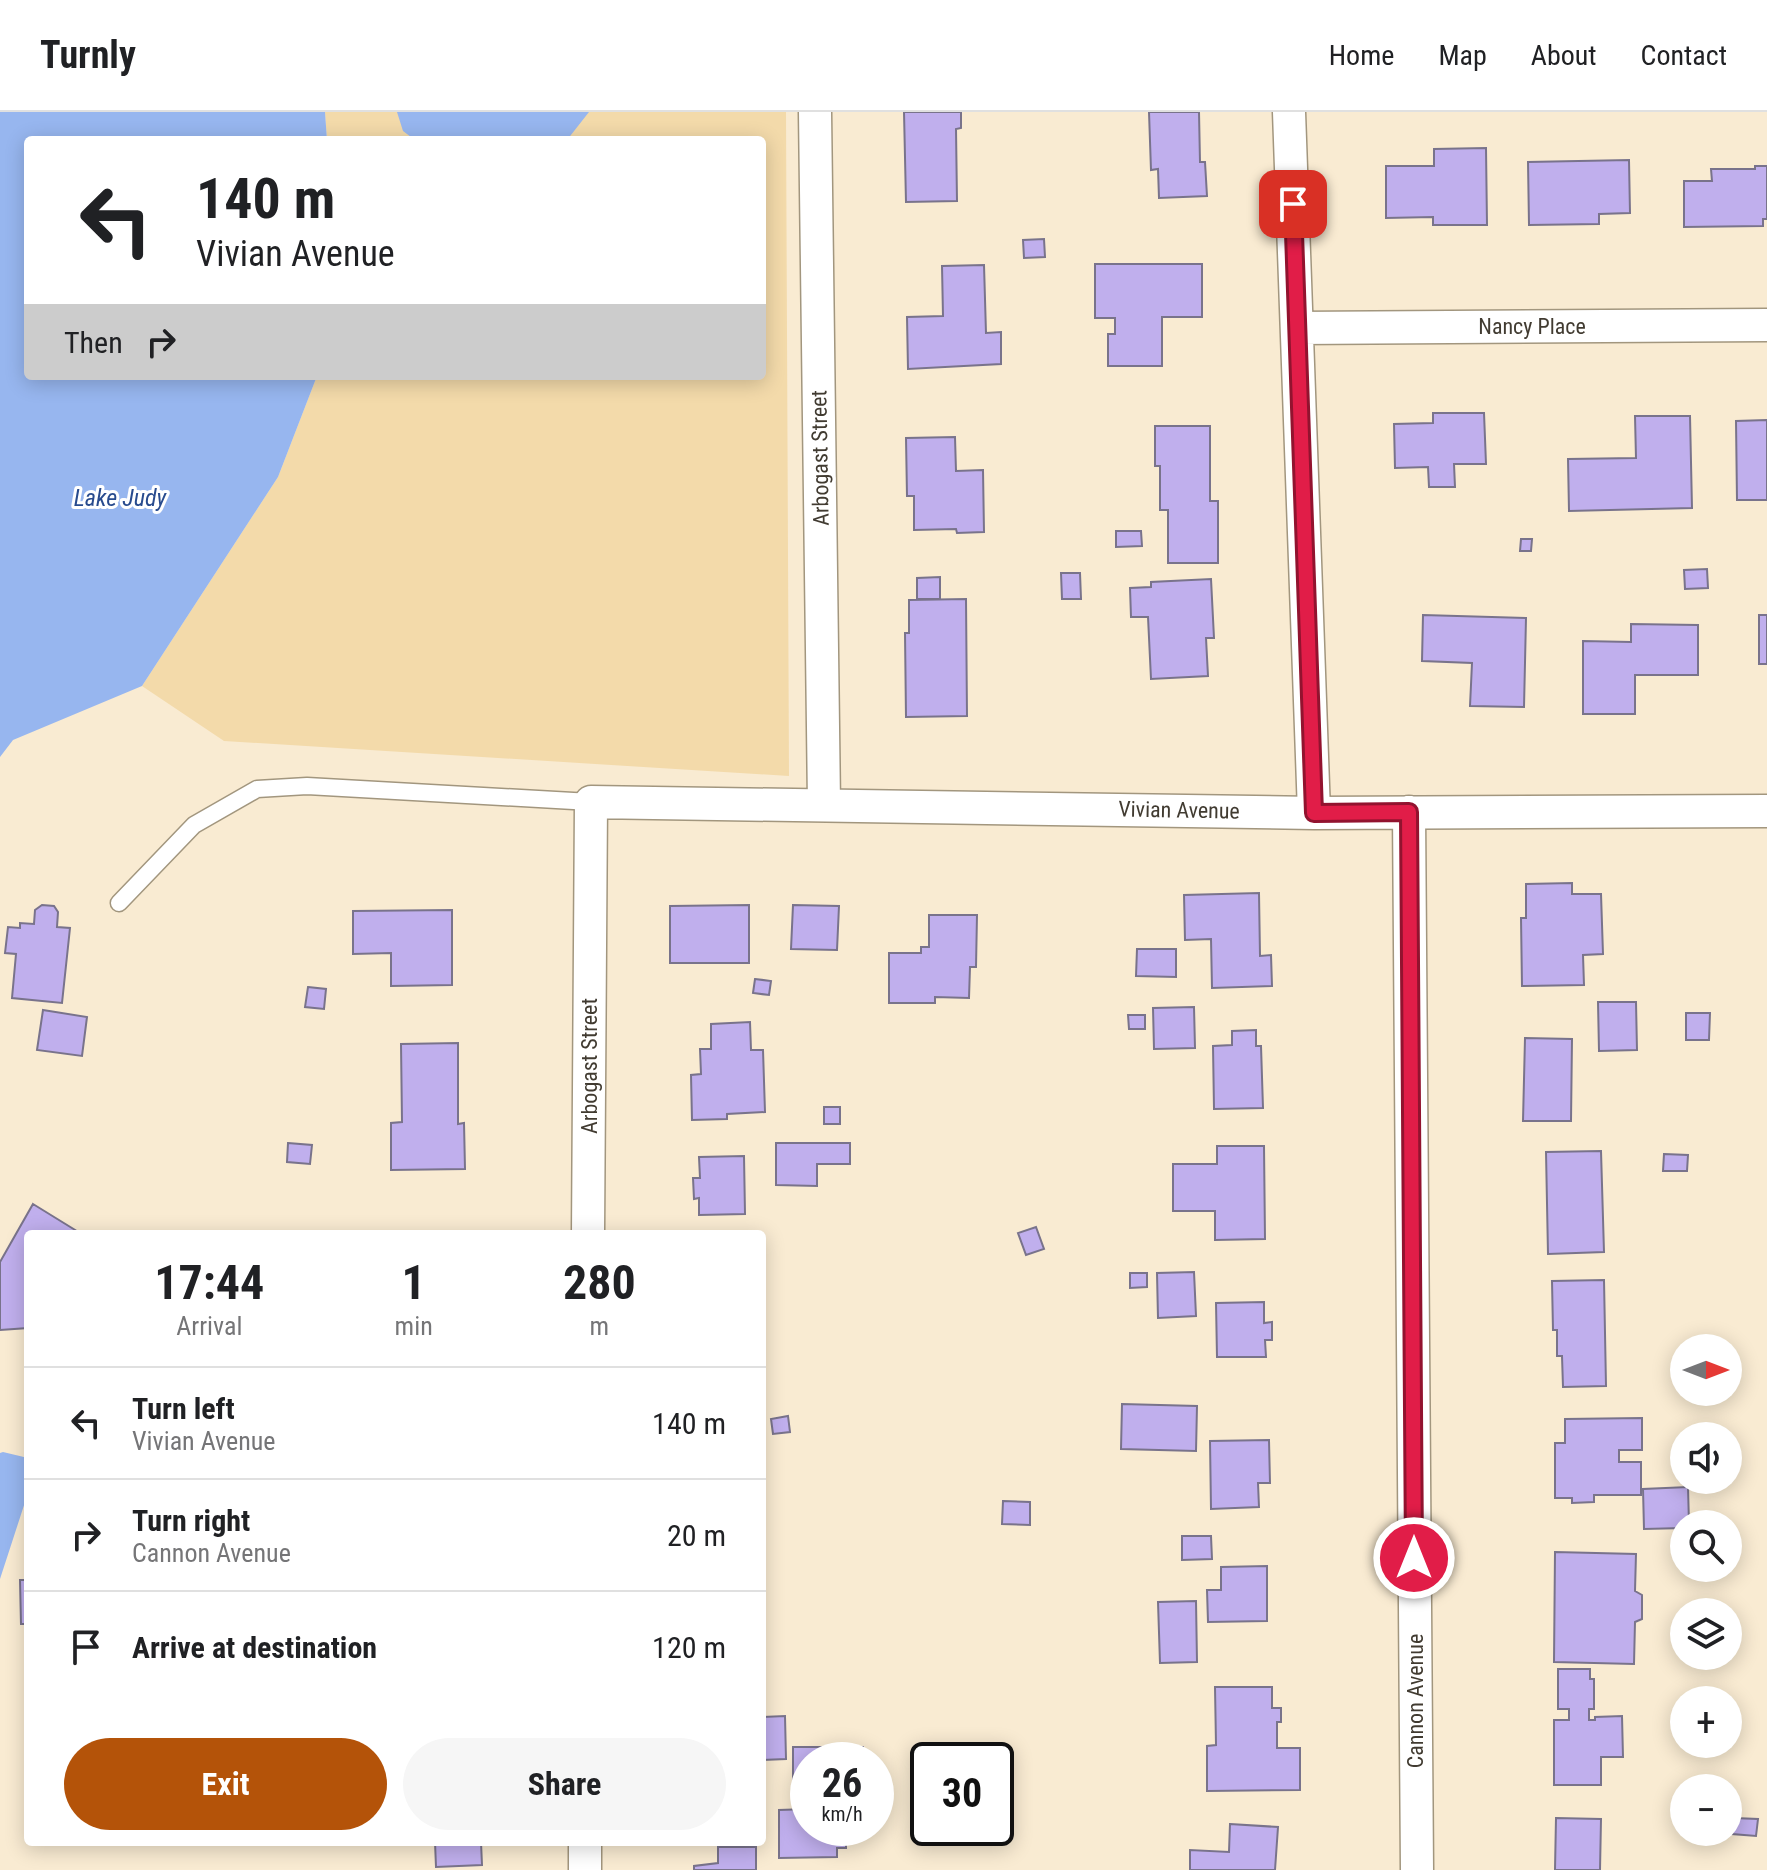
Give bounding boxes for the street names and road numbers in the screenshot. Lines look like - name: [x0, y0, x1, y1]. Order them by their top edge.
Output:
- street label: Nancy Place: [1478, 314, 1586, 339]
- street label: Arbogast Street: [806, 390, 834, 526]
- street label: Vivian Avenue: [1118, 796, 1240, 824]
- street label: Arbogast Street: [577, 998, 602, 1134]
- street label: Cannon Avenue: [1403, 1634, 1428, 1768]

